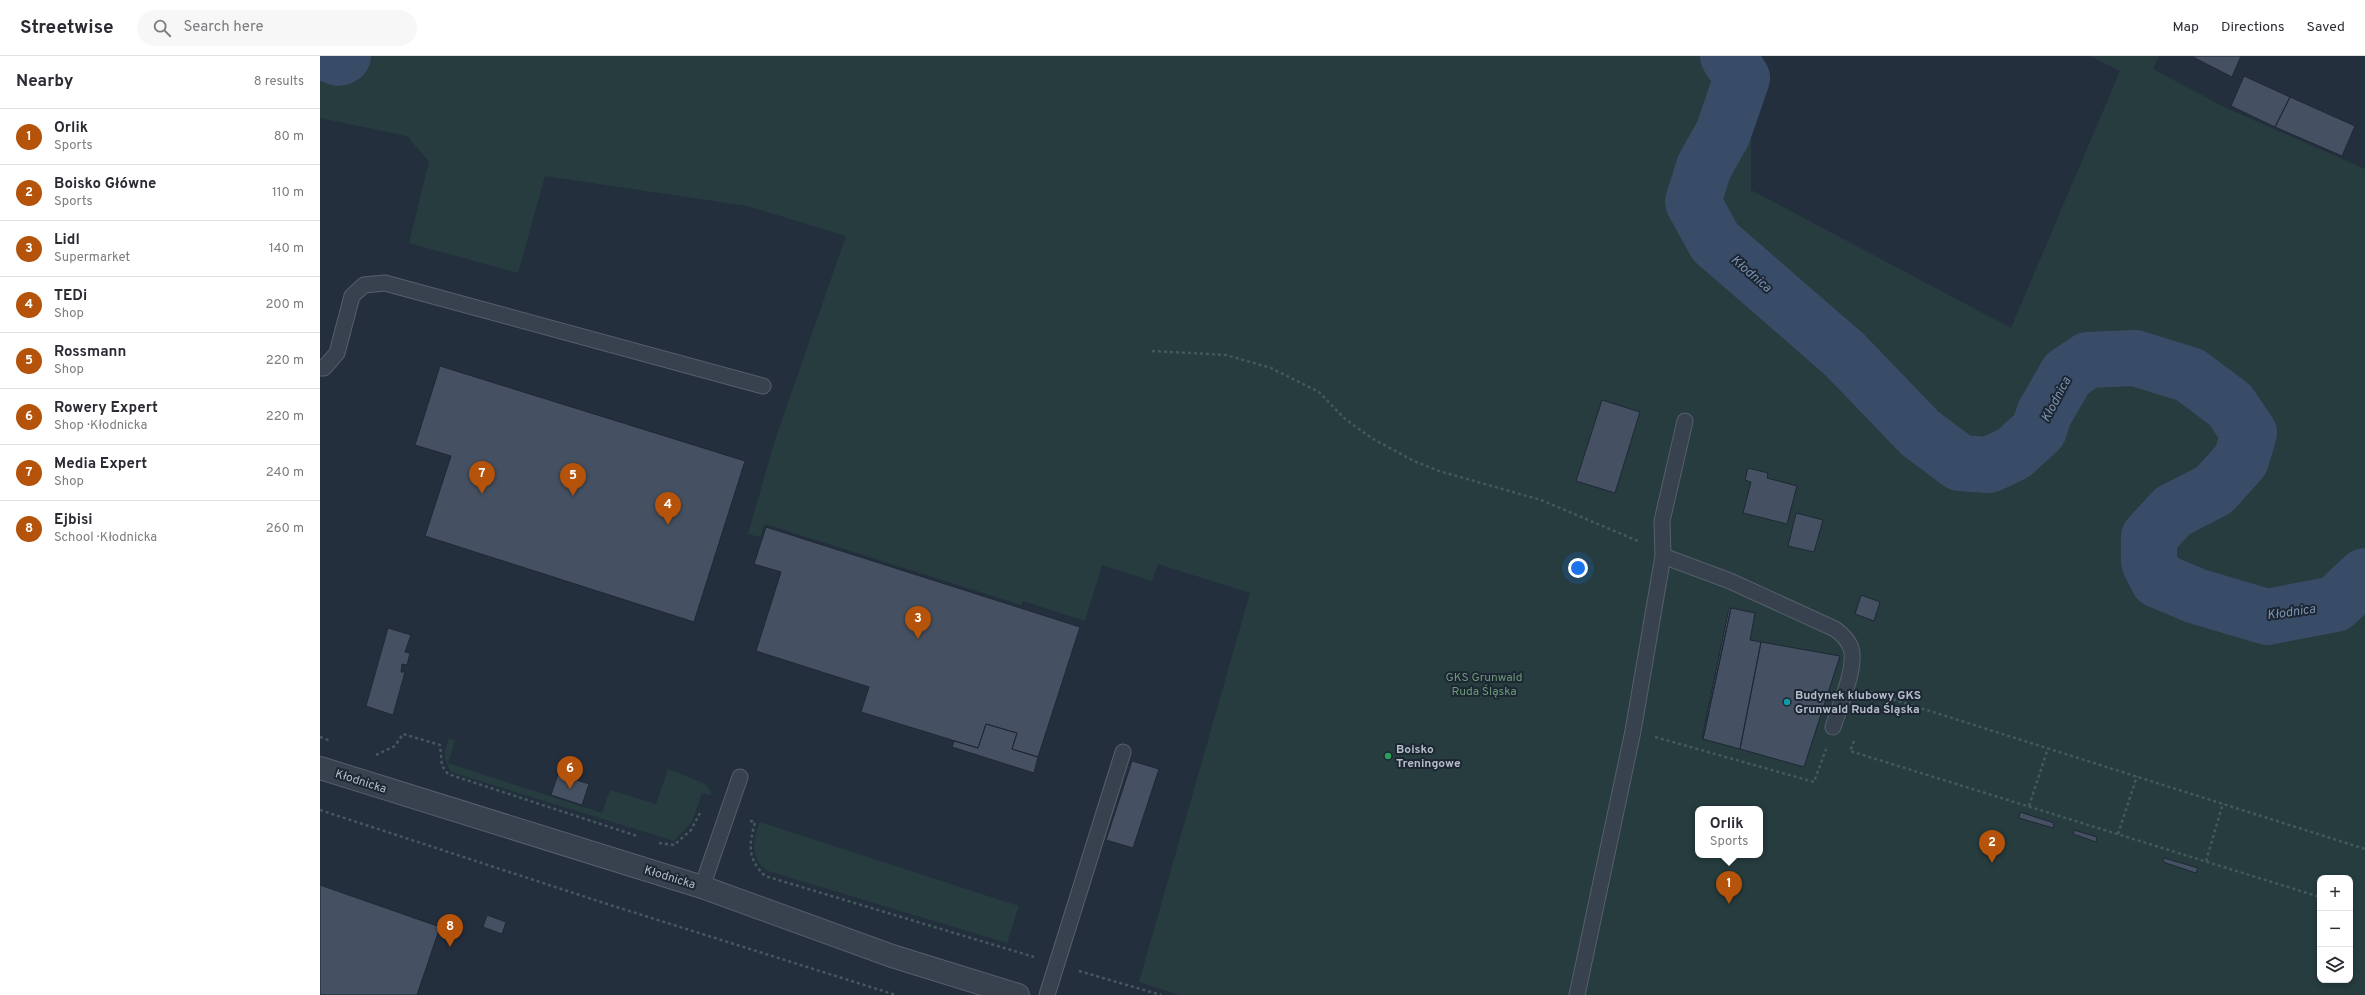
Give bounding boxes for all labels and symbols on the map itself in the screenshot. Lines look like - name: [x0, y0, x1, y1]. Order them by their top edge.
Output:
- water label: Kłodnica: [1727, 253, 1775, 297]
- water label: Kłodnica: [2038, 374, 2075, 425]
- pin: 7: [469, 461, 495, 494]
- pin: 5: [560, 463, 586, 496]
- pin: 4: [655, 492, 681, 525]
- your location: [1568, 558, 1588, 578]
- water label: Kłodnica: [2266, 602, 2317, 624]
- pin: 3: [905, 606, 931, 639]
- park label: GKS Grunwald Ruda Śląska: [1446, 670, 1522, 700]
- place label: Budynek klubowy GKS Grunwald Ruda Śląska: [1795, 688, 1921, 718]
- marker: Budynek klubowy GKS Grunwald Ruda Śląska: [1782, 697, 1792, 707]
- place label: Boisko Treningowe: [1396, 742, 1461, 772]
- marker: Boisko Treningowe: [1383, 751, 1393, 761]
- pin: 6: [557, 756, 583, 789]
- street label: Kłodnicka: [333, 766, 388, 798]
- pin: 2: [1979, 830, 2005, 863]
- street label: Kłodnicka: [642, 863, 697, 893]
- pin: 1: [1716, 871, 1742, 904]
- pin: 8: [437, 914, 463, 947]

